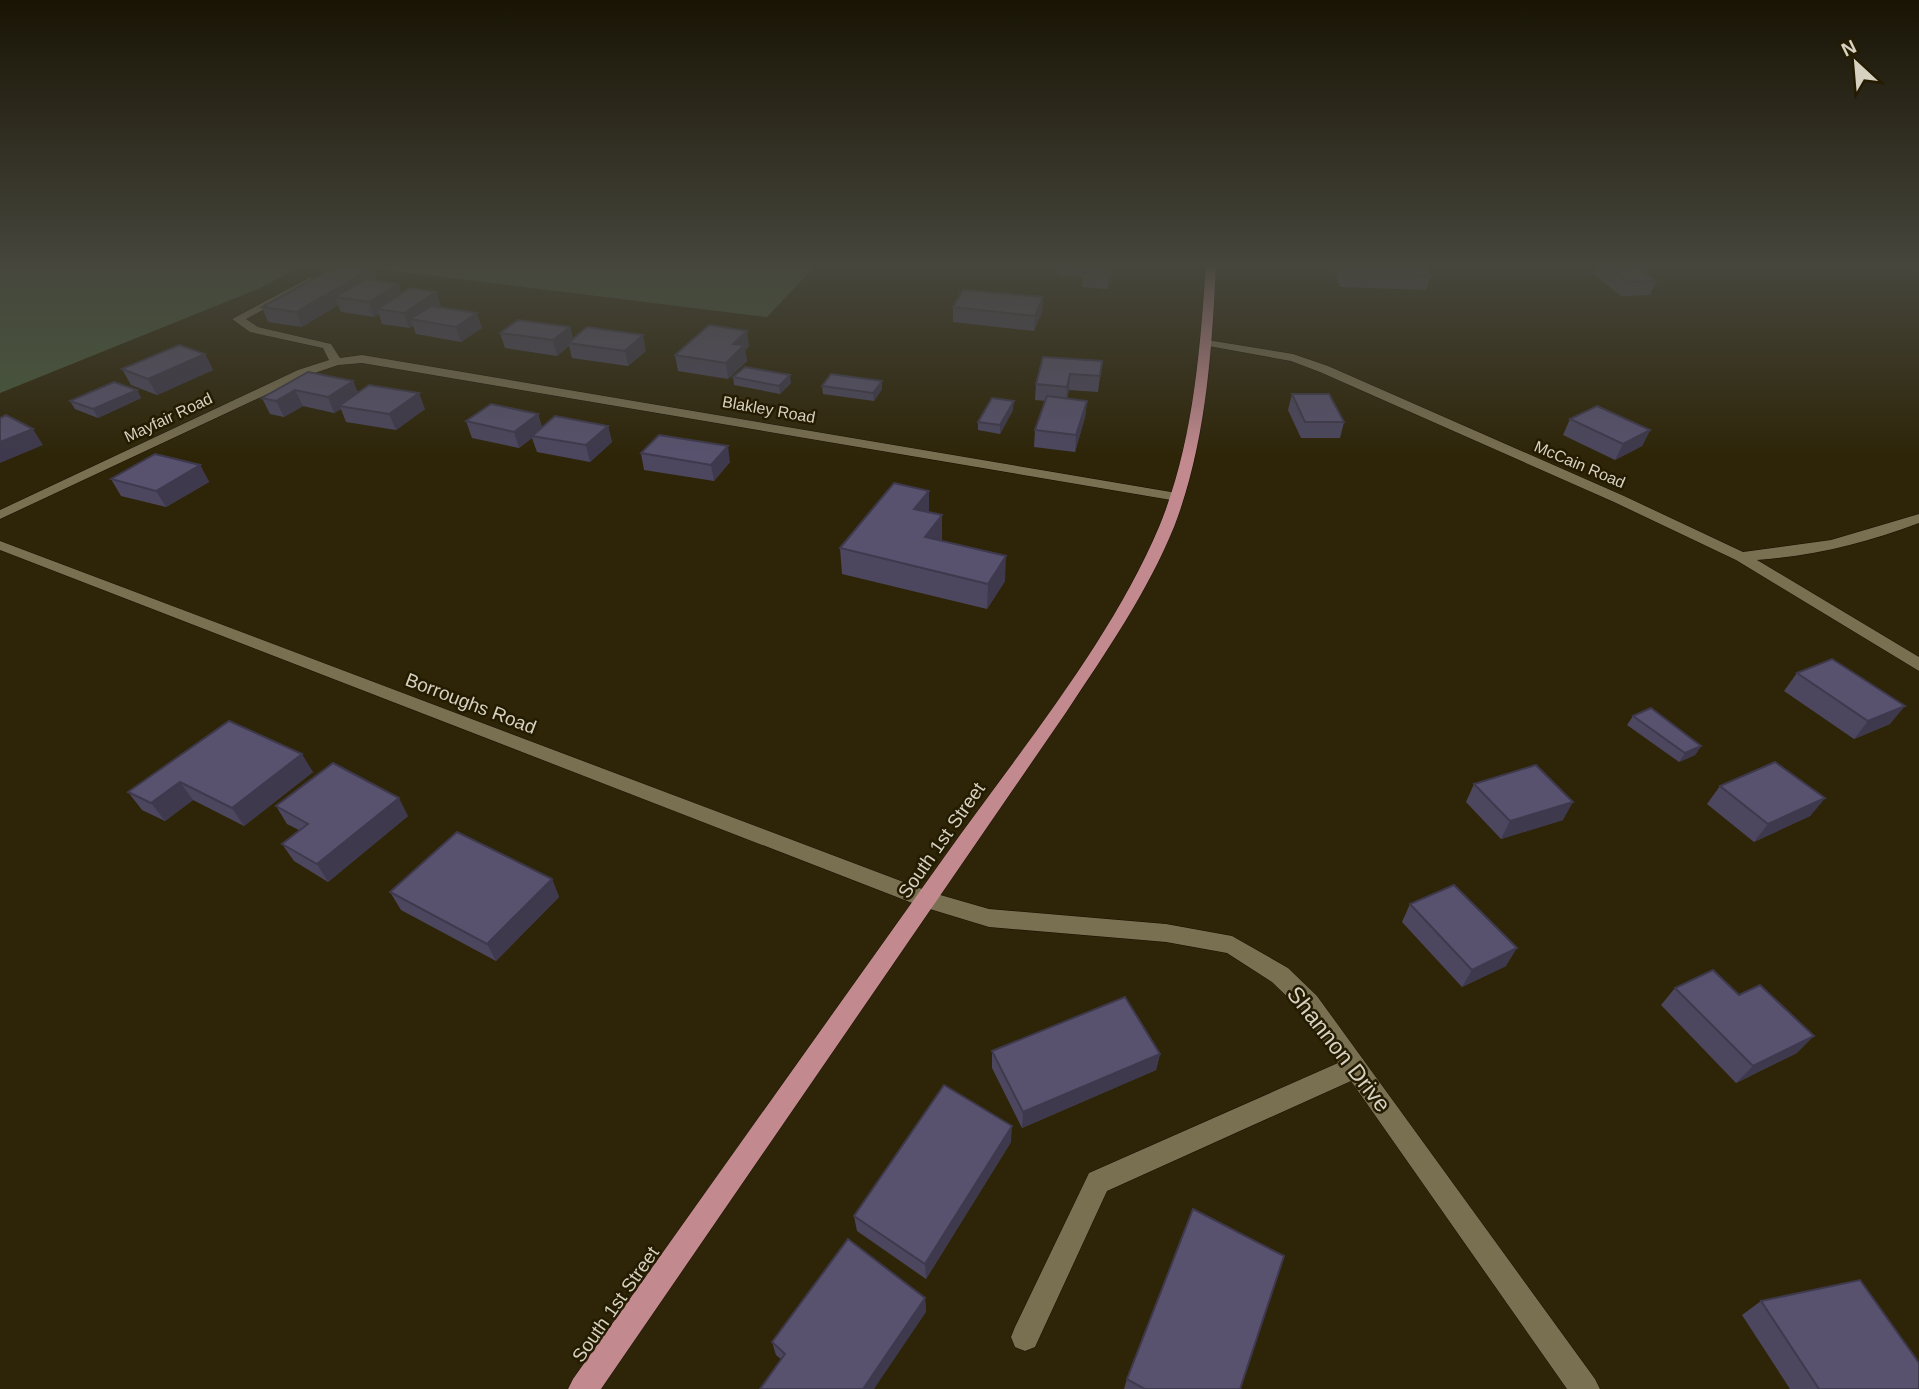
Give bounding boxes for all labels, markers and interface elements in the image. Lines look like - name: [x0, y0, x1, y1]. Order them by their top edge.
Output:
- north arrow: [1821, 28, 1891, 98]
- text: N: [1838, 36, 1860, 61]
- street label: Mayfair Road: [121, 390, 215, 445]
- street label: Blakley Road: [721, 393, 817, 426]
- street label: McCain Road: [1532, 438, 1628, 491]
- street label: Borroughs Road: [402, 669, 539, 738]
- street label: South 1st Street: [894, 778, 989, 902]
- street label: Shannon Drive: [1282, 981, 1396, 1117]
- street label: South 1st Street: [568, 1242, 663, 1366]

